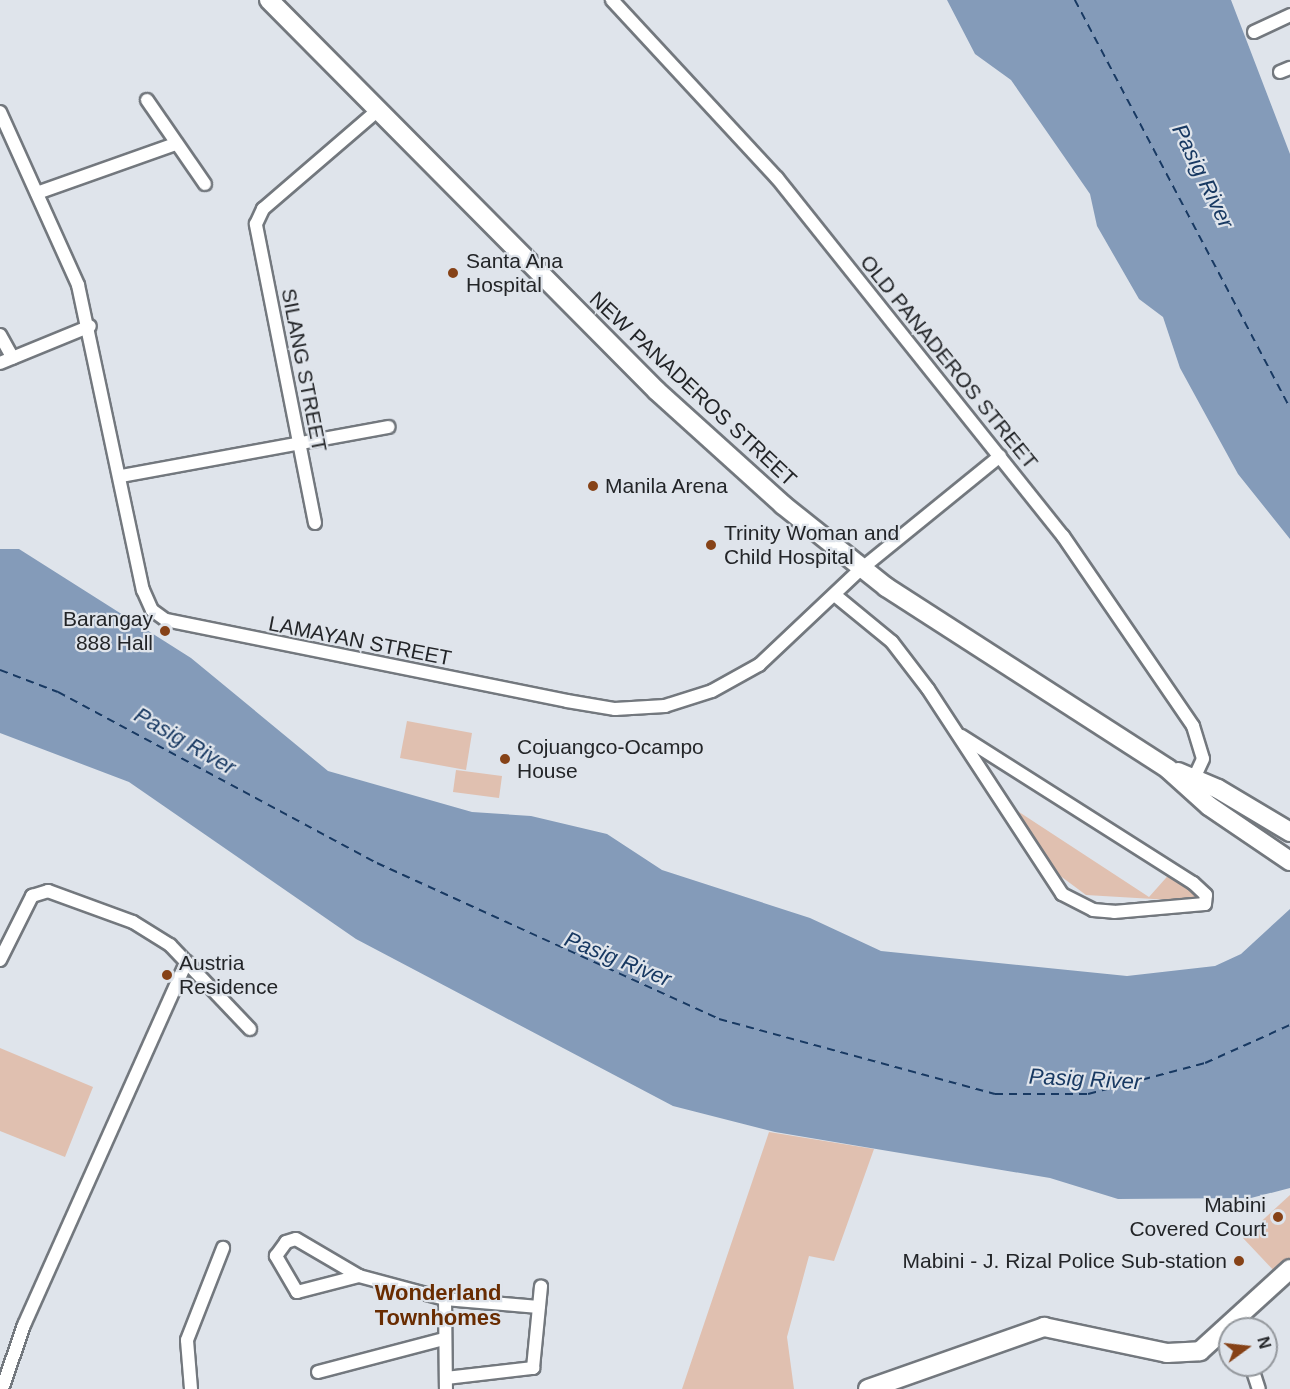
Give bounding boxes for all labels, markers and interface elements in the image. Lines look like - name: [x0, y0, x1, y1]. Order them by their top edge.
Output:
- water label: Pasig River: [1166, 120, 1240, 232]
- place label: Santa Ana Hospital: [466, 248, 564, 298]
- street label: OLD PANADEROS STREET: [855, 250, 1043, 474]
- marker: Santa Ana Hospital: [444, 264, 462, 282]
- street label: SILANG STREET: [276, 286, 332, 454]
- street label: NEW PANADEROS STREET: [584, 286, 802, 492]
- place label: Manila Arena: [605, 473, 729, 499]
- marker: Manila Arena: [586, 479, 600, 493]
- place label: Trinity Woman and Child Hospital: [724, 520, 899, 570]
- marker: Trinity Woman and Child Hospital: [702, 536, 720, 554]
- place label: Barangay 888 Hall: [63, 606, 153, 656]
- street label: LAMAYAN STREET: [266, 611, 454, 671]
- marker: Barangay 888 Hall: [158, 624, 172, 638]
- water label: Pasig River: [130, 701, 240, 781]
- place label: Cojuangco-Ocampo House: [517, 734, 704, 784]
- marker: Cojuangco-Ocampo House: [498, 752, 512, 766]
- water label: Pasig River: [561, 926, 675, 992]
- place label: Austria Residence: [179, 950, 278, 1000]
- marker: Austria Residence: [160, 968, 174, 982]
- water label: Pasig River: [1028, 1063, 1142, 1095]
- place label: Mabini Covered Court: [1129, 1192, 1266, 1242]
- marker: Mabini Covered Court: [1271, 1210, 1285, 1224]
- place label: Mabini - J. Rizal Police Sub-station: [903, 1248, 1227, 1274]
- marker: Mabini - J. Rizal Police Sub-station: [1232, 1254, 1246, 1268]
- district label: Wonderland Townhomes: [375, 1279, 501, 1330]
- north arrow: [1218, 1317, 1278, 1377]
- text: N: [1254, 1335, 1274, 1351]

